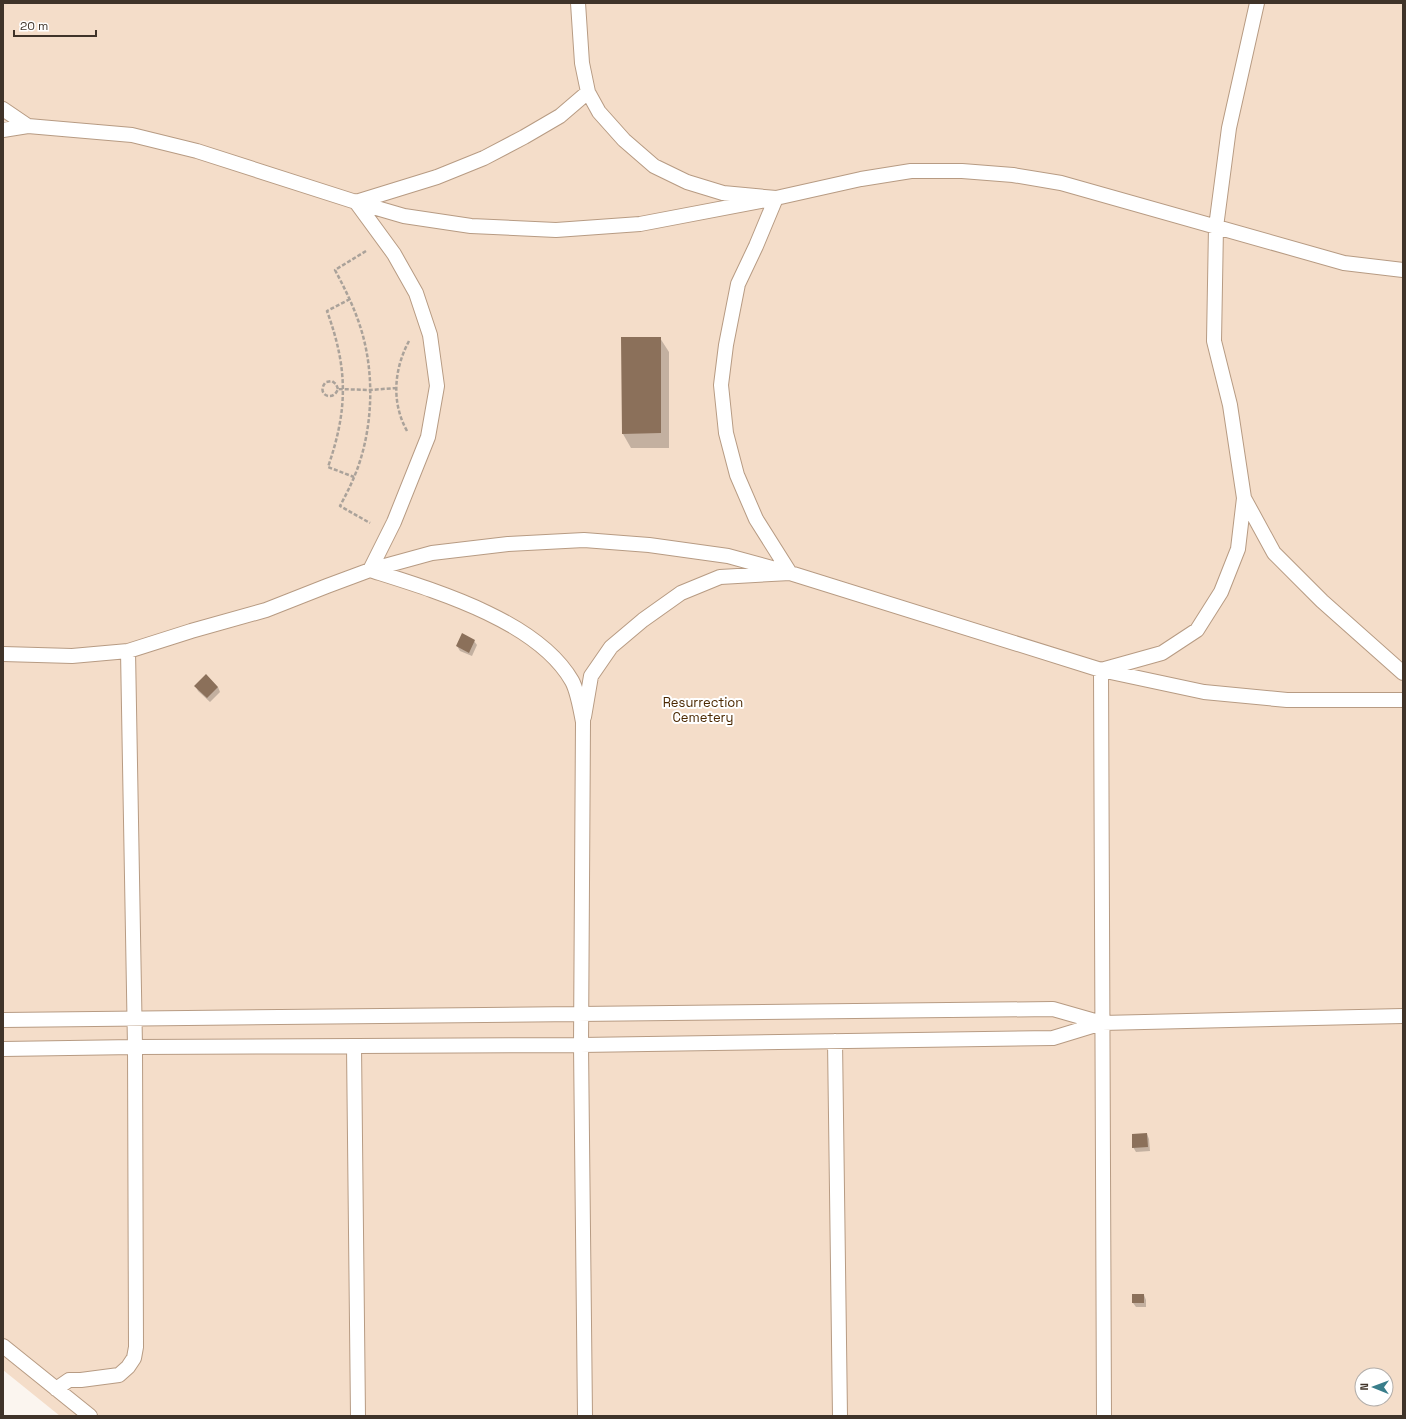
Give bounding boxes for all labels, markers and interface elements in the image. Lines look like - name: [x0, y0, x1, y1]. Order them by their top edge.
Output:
- scale bar: [14, 12, 96, 38]
- text: 20 m: [20, 18, 48, 34]
- park label: Resurrection Cemetery: [663, 694, 743, 726]
- north arrow: [1354, 1367, 1394, 1407]
- text: N: [1357, 1383, 1371, 1391]

